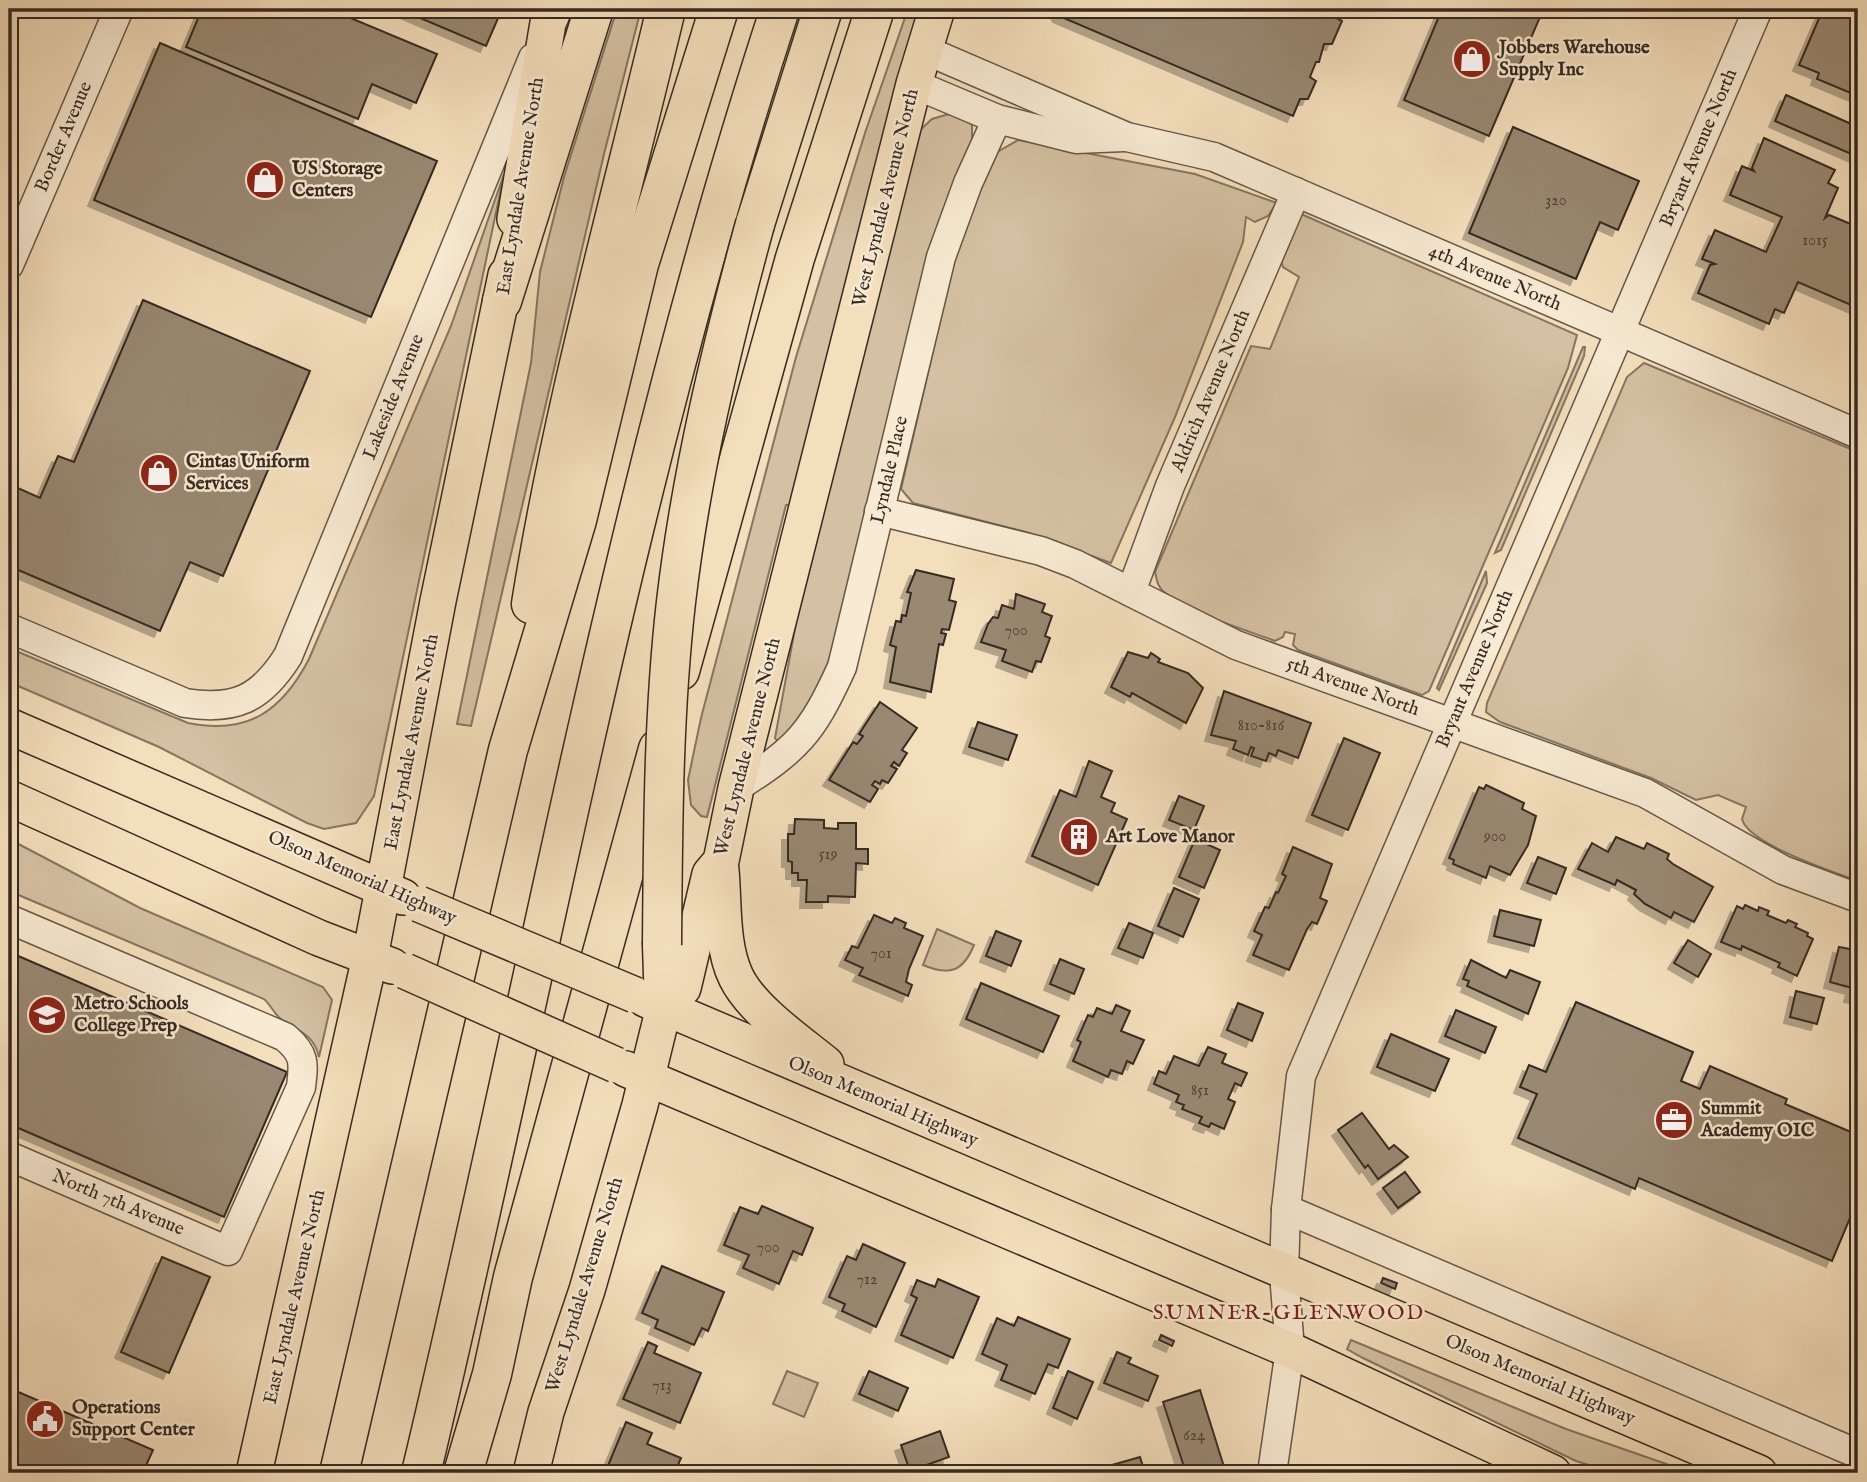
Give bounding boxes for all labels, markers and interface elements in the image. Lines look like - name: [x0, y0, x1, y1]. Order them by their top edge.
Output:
- place label: Jobbers Warehouse Supply Inc: [1496, 36, 1650, 82]
- shop icon: Jobbers Warehouse Supply Inc: [1451, 38, 1493, 80]
- street label: Bryant Avenue North: [1655, 65, 1743, 231]
- street label: East Lyndale Avenue North: [492, 76, 550, 296]
- street label: Border Avenue: [30, 78, 98, 196]
- street label: West Lyndale Avenue North: [847, 86, 925, 310]
- place label: US Storage Centers: [291, 157, 383, 203]
- shop icon: US Storage Centers: [244, 159, 286, 201]
- house number: 320: [1545, 191, 1567, 211]
- house number: 1015: [1802, 231, 1828, 251]
- street label: 4th Avenue North: [1425, 239, 1565, 317]
- street label: Aldrich Avenue North: [1165, 306, 1256, 477]
- street label: Lakeside Avenue: [358, 330, 430, 463]
- street label: Lyndale Place: [866, 413, 914, 526]
- place label: Cintas Uniform Services: [186, 450, 310, 496]
- shop icon: Cintas Uniform Services: [138, 452, 180, 494]
- street label: Bryant Avenue North: [1431, 586, 1519, 752]
- house number: 700: [1004, 621, 1028, 641]
- street label: East Lyndale Avenue North: [379, 632, 445, 852]
- street label: West Lyndale Avenue North: [709, 635, 787, 859]
- street label: 5th Avenue North: [1283, 652, 1423, 722]
- house number: 810-816: [1238, 716, 1284, 736]
- building icon: Art Love Manor: [1058, 816, 1100, 858]
- street label: Olson Memorial Highway: [264, 825, 461, 931]
- place label: Art Love Manor: [1105, 825, 1236, 849]
- house number: 900: [1483, 827, 1506, 847]
- house number: 519: [819, 845, 837, 865]
- house number: 701: [870, 944, 892, 964]
- place label: Metro Schools College Prep: [74, 992, 189, 1038]
- school or university icon: Metro Schools College Prep: [26, 994, 68, 1036]
- street label: Olson Memorial Highway: [784, 1051, 982, 1153]
- house number: 851: [1191, 1081, 1209, 1101]
- place label: Summit Academy OIC: [1700, 1097, 1815, 1143]
- office icon: Summit Academy OIC: [1653, 1099, 1695, 1141]
- street label: North 7th Avenue: [48, 1164, 188, 1242]
- street label: West Lyndale Avenue North: [541, 1174, 629, 1396]
- street label: East Lyndale Avenue North: [259, 1187, 331, 1407]
- house number: 700: [756, 1238, 780, 1258]
- house number: 712: [857, 1270, 877, 1290]
- district label: SUMNER-GLENWOOD: [1153, 1300, 1425, 1327]
- street label: Olson Memorial Highway: [1441, 1329, 1639, 1431]
- house number: 713: [652, 1376, 672, 1396]
- place label: Operations Support Center: [72, 1396, 196, 1442]
- public building icon: Operations Support Center: [24, 1398, 66, 1440]
- house number: 624: [1183, 1426, 1205, 1446]

